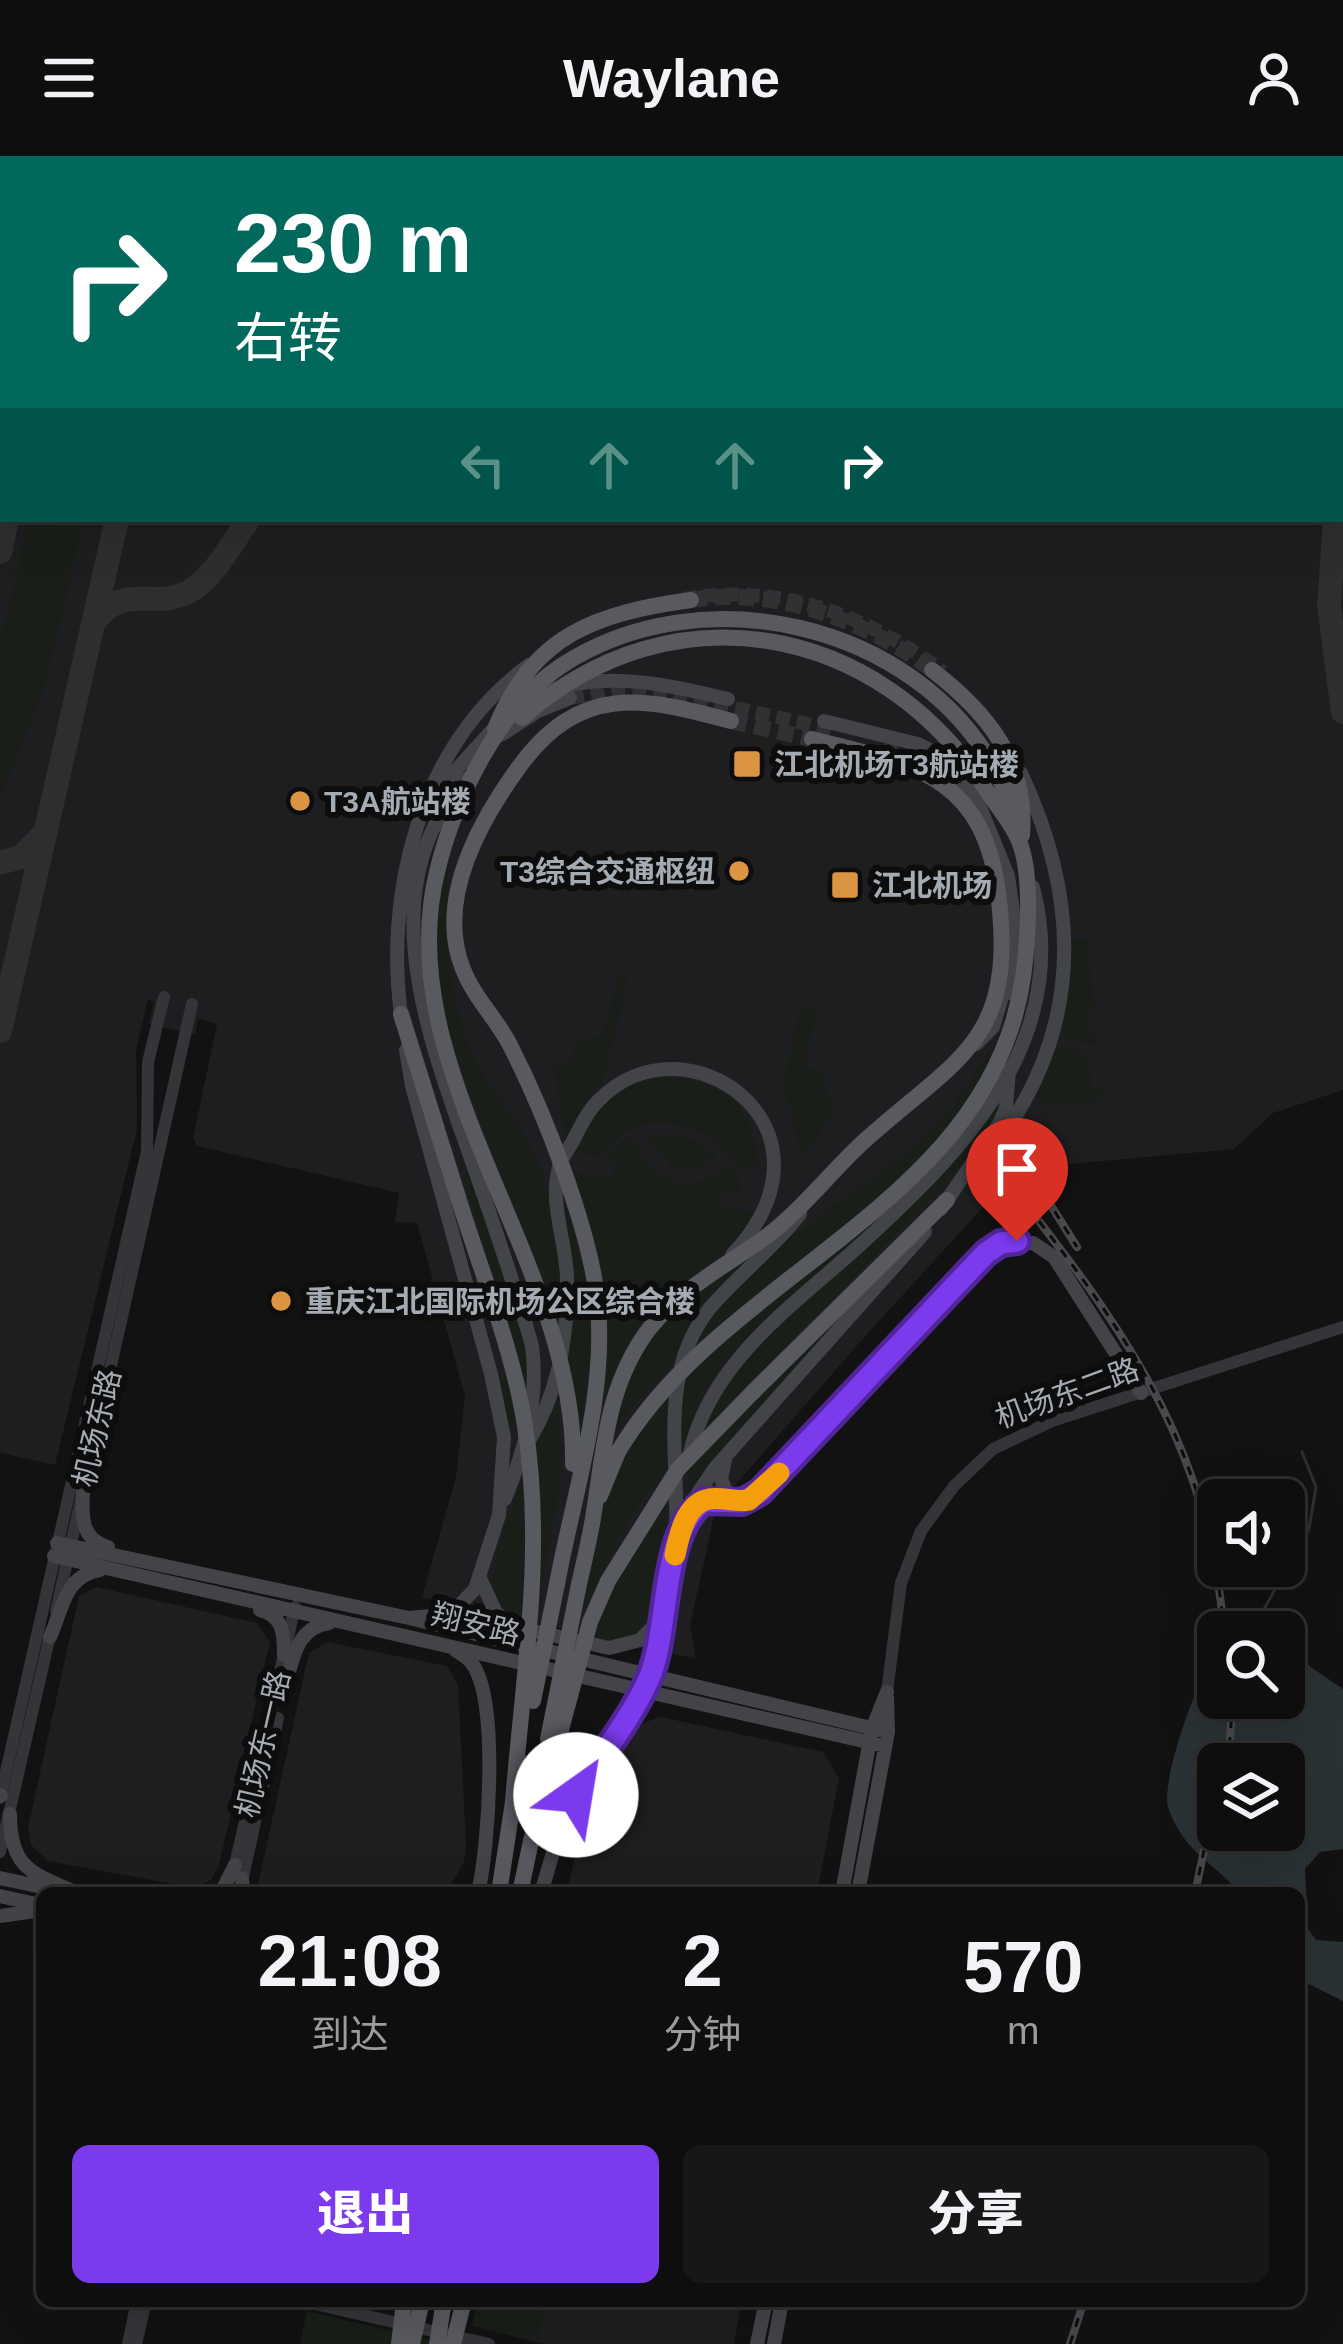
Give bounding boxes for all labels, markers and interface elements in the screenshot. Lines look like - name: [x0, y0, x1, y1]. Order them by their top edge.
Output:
- icon: menu: [36, 45, 102, 111]
- icon: person: [1241, 45, 1307, 111]
- text: Waylane: [563, 48, 780, 108]
- text: 230 m: [234, 196, 472, 290]
- icon: right: [36, 204, 192, 360]
- text: 右转: [234, 308, 342, 368]
- icon: left: [450, 432, 516, 498]
- icon: ahead: [576, 432, 642, 498]
- icon: ahead: [702, 432, 768, 498]
- icon: right: [828, 432, 894, 498]
- marker: 江北机场T3航站楼: [731, 748, 763, 780]
- place label: 江北机场T3航站楼: [774, 748, 1019, 781]
- place label: T3A航站楼: [324, 785, 471, 818]
- marker: T3A航站楼: [287, 788, 313, 814]
- place label: T3综合交通枢纽: [500, 855, 715, 888]
- marker: T3综合交通枢纽: [726, 858, 752, 884]
- marker: 江北机场: [829, 869, 861, 901]
- place label: 江北机场: [872, 869, 992, 902]
- pin: [966, 1118, 1068, 1241]
- icon: arrive: [984, 1136, 1050, 1202]
- place label: 重庆江北国际机场公区综合楼: [305, 1285, 695, 1318]
- marker: 重庆江北国际机场公区综合楼: [268, 1288, 294, 1314]
- street label: 机场东二路: [991, 1352, 1143, 1434]
- street label: 机场东路: [67, 1366, 127, 1490]
- map controls: [1197, 1479, 1305, 1851]
- button: sound: [1197, 1479, 1305, 1587]
- street label: 翔安路: [428, 1597, 524, 1651]
- button: search: [1197, 1611, 1305, 1719]
- street label: 机场东一路: [230, 1667, 296, 1821]
- position arrow: [513, 1732, 639, 1858]
- button: layers: [1197, 1743, 1305, 1851]
- text: 21:08: [258, 1921, 442, 2001]
- text: 2: [682, 1921, 723, 2001]
- text: 570: [963, 1927, 1083, 2007]
- text: m: [1007, 2009, 1040, 2052]
- text: 到达: [311, 2013, 389, 2056]
- text: 分钟: [664, 2013, 742, 2056]
- button: 退出: [72, 2145, 659, 2283]
- button: 分享: [683, 2145, 1269, 2283]

